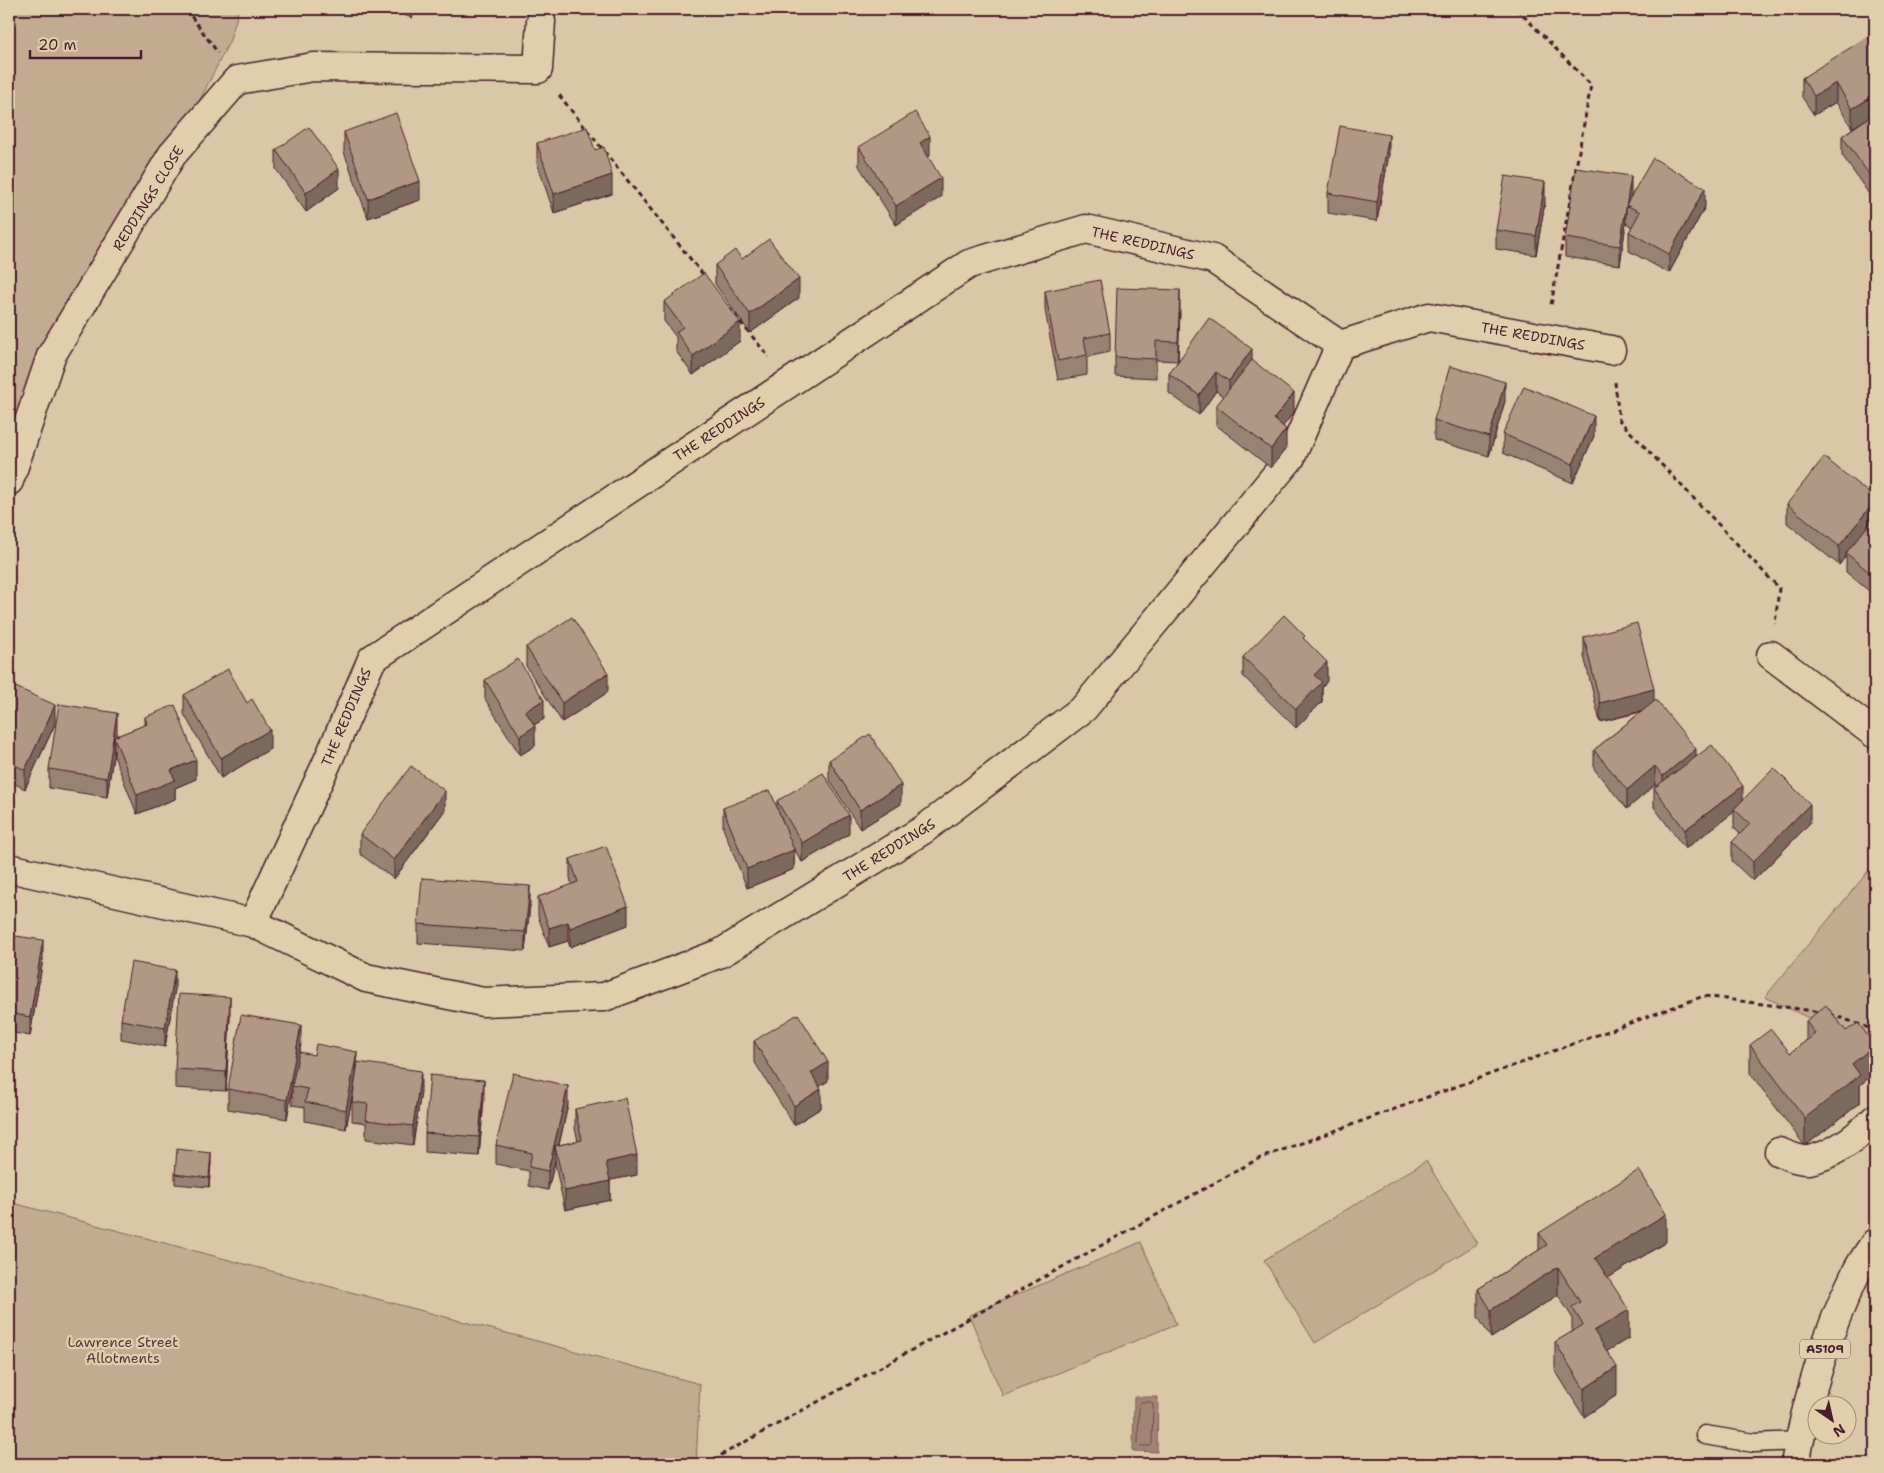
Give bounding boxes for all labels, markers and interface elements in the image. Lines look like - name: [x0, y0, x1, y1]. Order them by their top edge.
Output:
- scale bar: [30, 28, 141, 60]
- text: 20 m: [38, 35, 77, 55]
- street label: REDDINGS CLOSE: [108, 142, 188, 254]
- street label: THE REDDINGS: [1090, 222, 1197, 264]
- street label: THE REDDINGS: [1480, 318, 1587, 354]
- street label: THE REDDINGS: [670, 393, 768, 465]
- street label: THE REDDINGS: [317, 665, 375, 769]
- street label: THE REDDINGS: [840, 814, 939, 886]
- park label: Lawrence Street Allotments: [68, 1333, 178, 1367]
- road number: A5109: [1800, 1340, 1850, 1358]
- north arrow: [1806, 1396, 1856, 1446]
- text: N: [1830, 1420, 1849, 1441]

